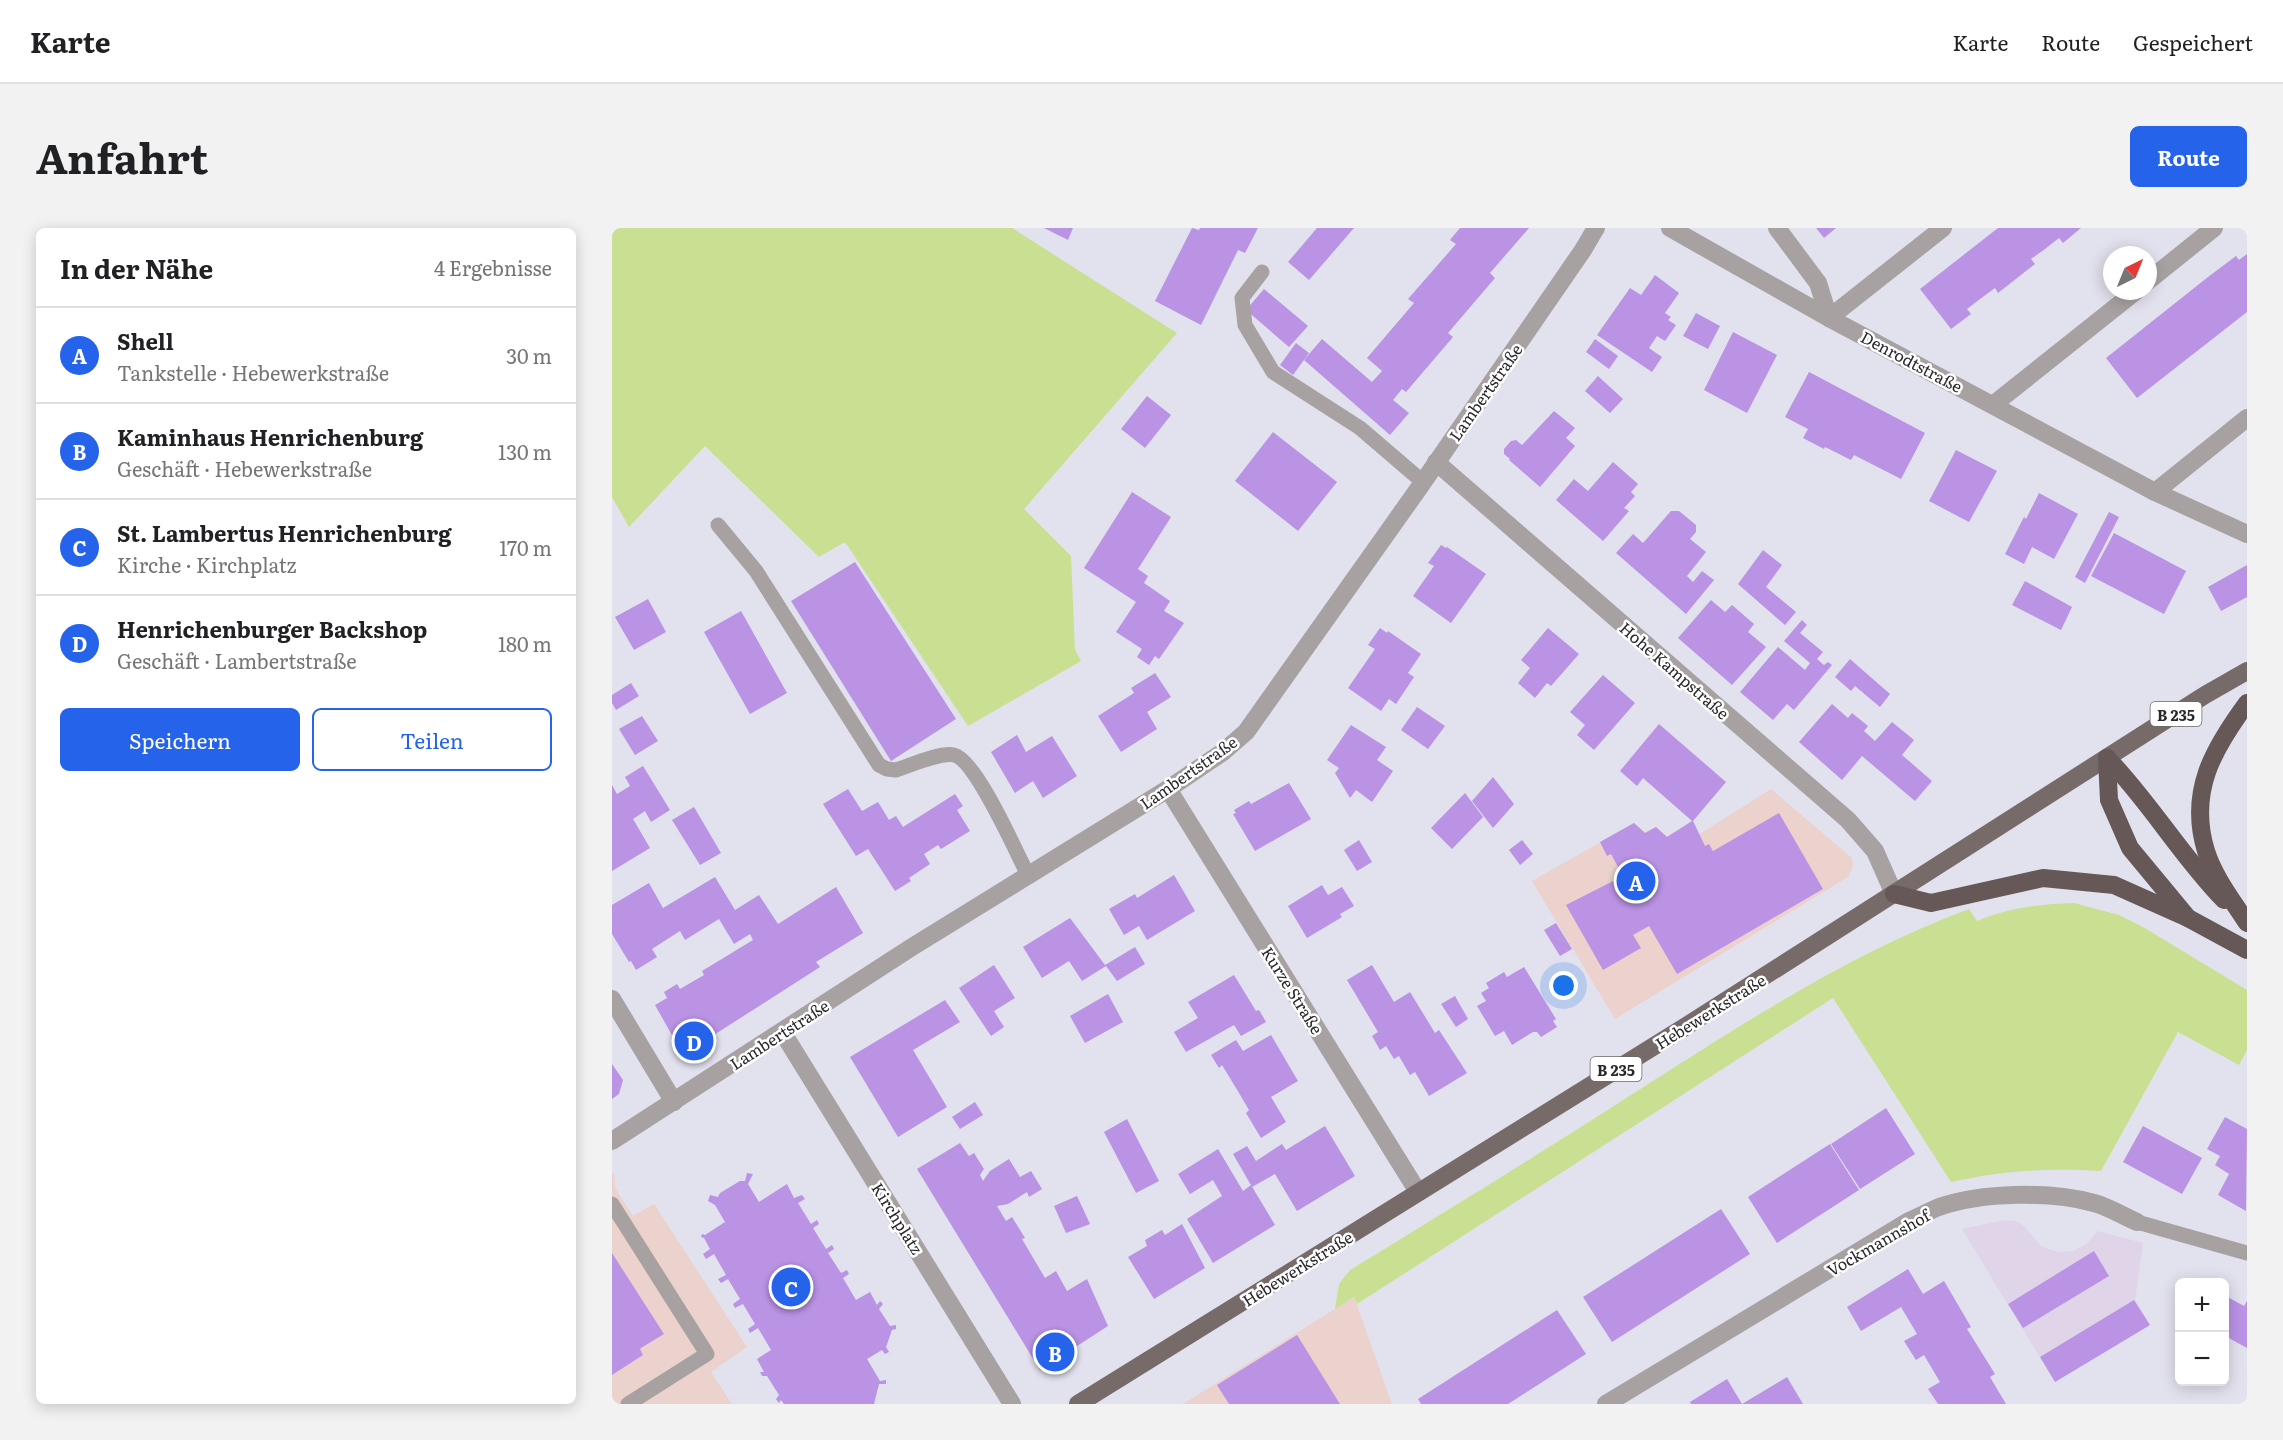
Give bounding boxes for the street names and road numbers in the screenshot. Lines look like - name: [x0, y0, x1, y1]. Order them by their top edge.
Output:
- street label: Denrodtstraße: [1857, 324, 1967, 398]
- street label: Lambertstraße: [1443, 339, 1527, 445]
- street label: Hohe Kampstraße: [1615, 616, 1735, 724]
- road number: B 235: [2150, 702, 2202, 726]
- street label: Lambertstraße: [1135, 730, 1241, 814]
- street label: Kurze Straße: [1257, 942, 1329, 1038]
- street label: Hebewerkstraße: [1650, 967, 1770, 1055]
- street label: Lambertstraße: [725, 993, 833, 1075]
- road number: B 235: [1590, 1057, 1642, 1081]
- street label: Kirchplatz: [867, 1178, 930, 1259]
- street label: Vockmannshof: [1822, 1202, 1935, 1281]
- street label: Hebewerkstraße: [1237, 1224, 1357, 1312]

